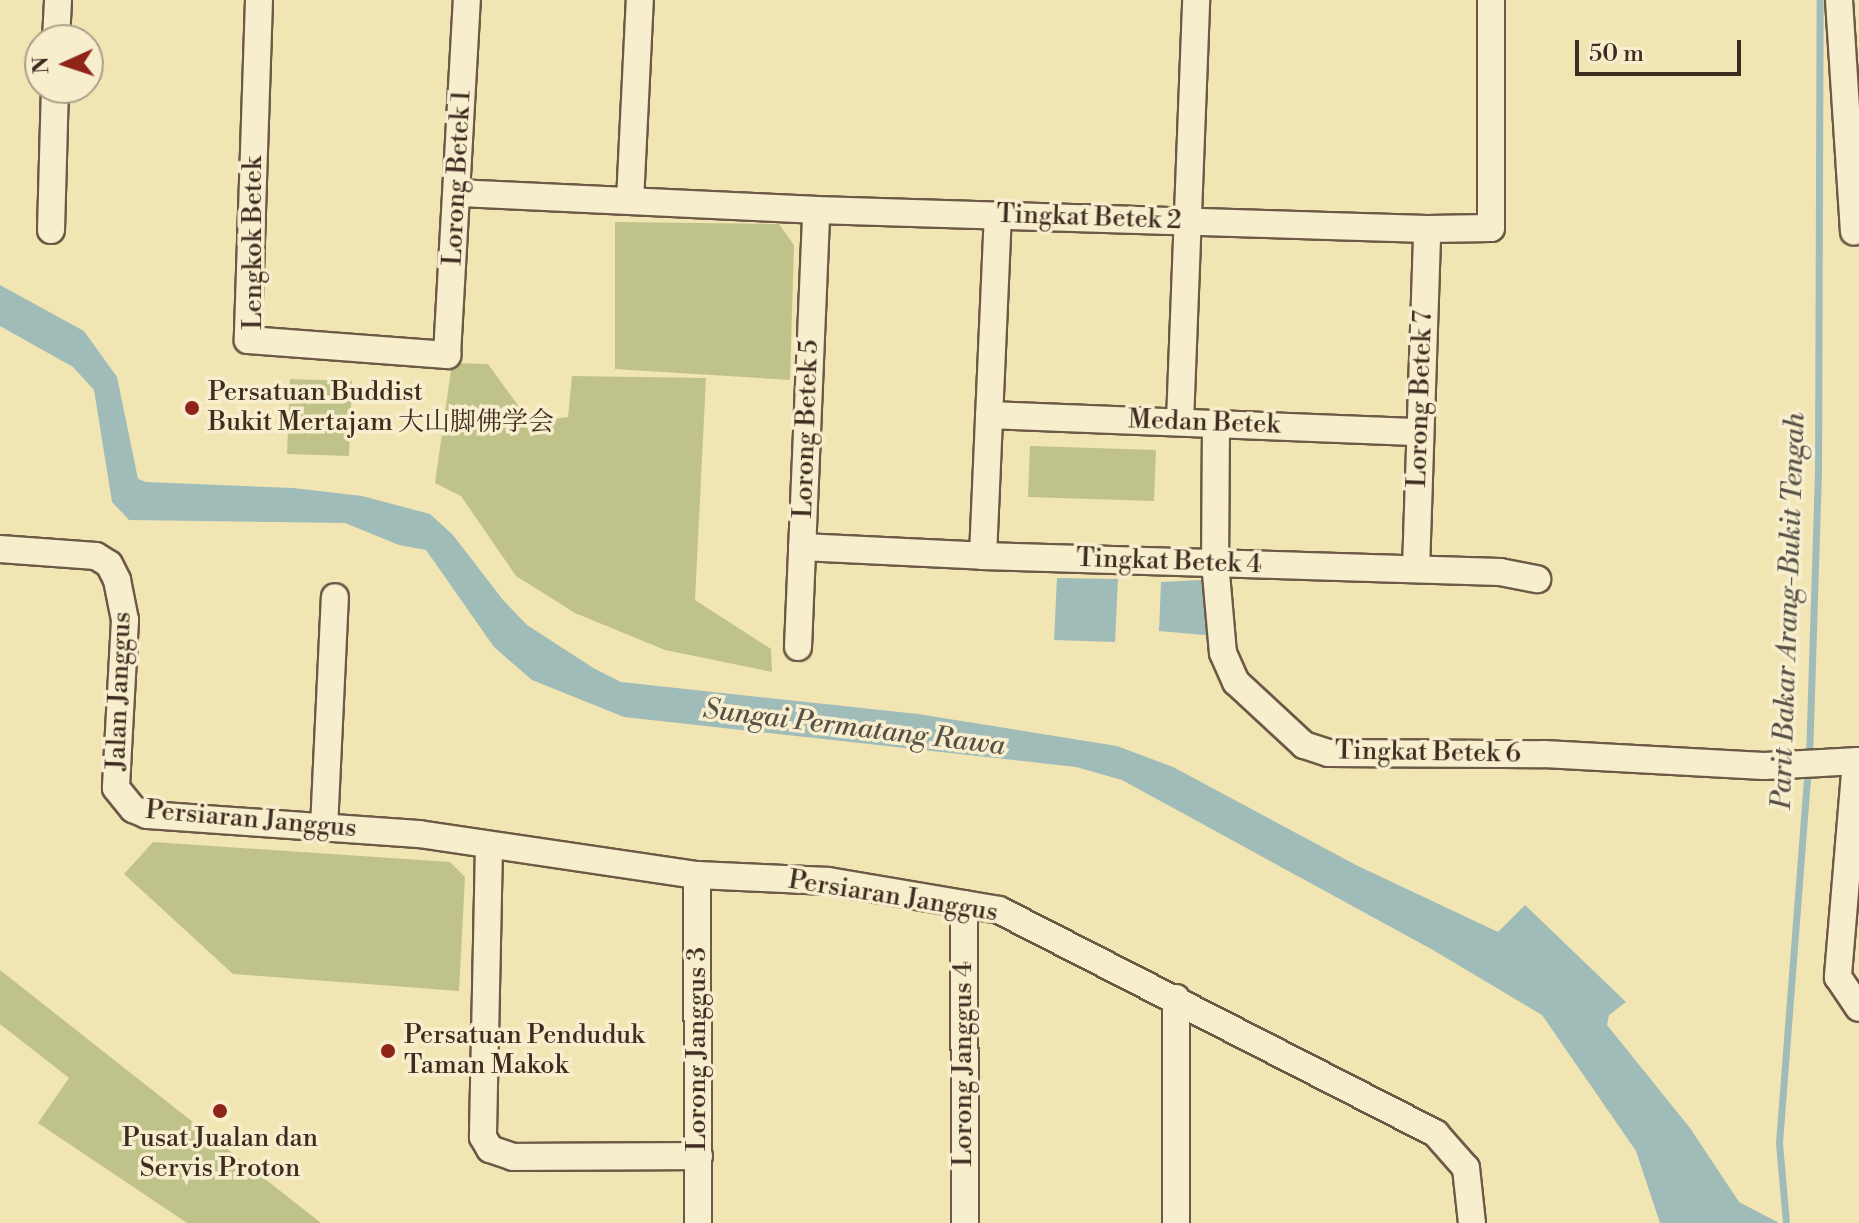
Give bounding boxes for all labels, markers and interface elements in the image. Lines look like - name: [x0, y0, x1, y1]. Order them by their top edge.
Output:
- north arrow: [24, 24, 104, 104]
- scale bar: [1579, 24, 1745, 74]
- text: 50 m: [1589, 39, 1644, 69]
- text: N: [28, 56, 55, 75]
- street label: Lorong Betek 1: [438, 90, 478, 266]
- street label: Lengkok Betek: [238, 156, 270, 330]
- street label: Tingkat Betek 2: [996, 199, 1182, 237]
- street label: Lorong Betek 7: [1402, 310, 1440, 488]
- street label: Lorong Betek 5: [788, 339, 826, 519]
- place label: Persatuan Buddist Bukit Mertajam 大山脚佛学会: [208, 377, 554, 438]
- marker: Persatuan Buddist Bukit Mertajam 大山脚佛学会: [183, 399, 201, 417]
- street label: Medan Betek: [1128, 405, 1280, 441]
- water label: Parit Bakar Arang-Bukit Tengah: [1765, 412, 1813, 810]
- street label: Tingkat Betek 4: [1076, 543, 1262, 581]
- street label: Jalan Janggus: [102, 611, 138, 771]
- water label: Sungai Permatang Rawa: [701, 693, 1007, 763]
- street label: Tingkat Betek 6: [1335, 736, 1521, 770]
- street label: Persiaran Janggus: [144, 795, 358, 845]
- street label: Persiaran Janggus: [786, 865, 1000, 929]
- street label: Lorong Janggus 3: [682, 947, 714, 1151]
- street label: Lorong Janggus 4: [948, 961, 980, 1167]
- place label: Persatuan Penduduk Taman Makok: [404, 1020, 645, 1082]
- marker: Persatuan Penduduk Taman Makok: [379, 1042, 397, 1060]
- marker: Pusat Jualan dan Servis Proton: [211, 1102, 229, 1120]
- place label: Pusat Jualan dan Servis Proton: [122, 1123, 318, 1184]

